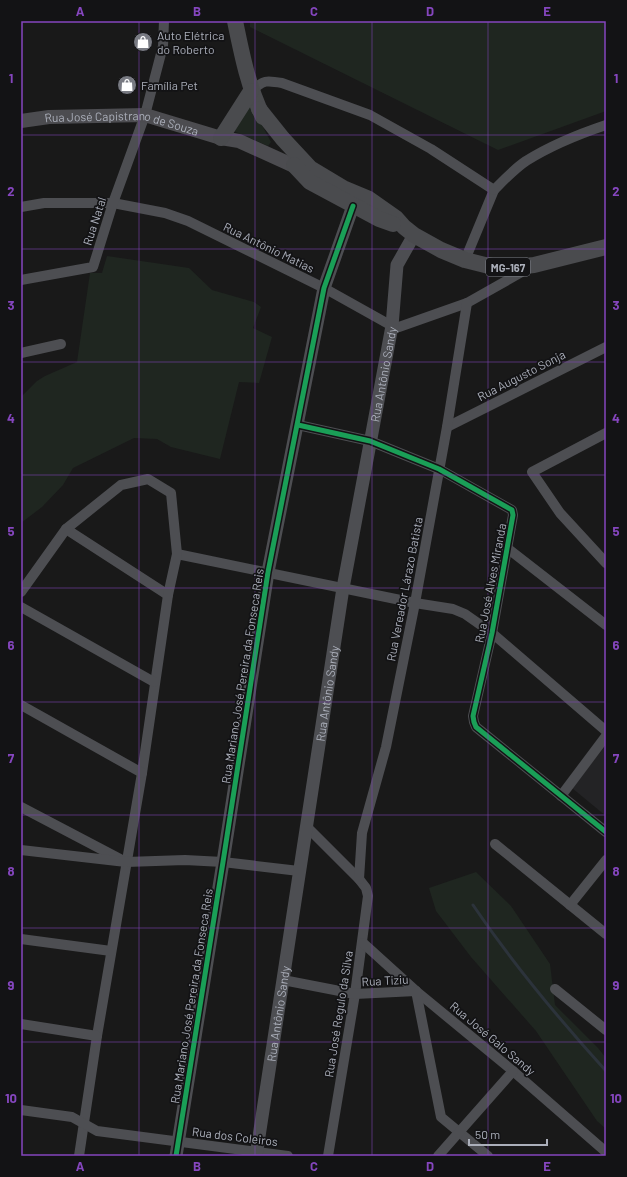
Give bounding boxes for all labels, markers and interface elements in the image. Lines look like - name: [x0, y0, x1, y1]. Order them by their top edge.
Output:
- text: A: [76, 3, 85, 19]
- text: B: [193, 3, 201, 19]
- text: C: [310, 3, 318, 19]
- text: D: [426, 3, 434, 19]
- text: E: [543, 3, 551, 19]
- place label: Auto Elétrica do Roberto: [157, 28, 224, 56]
- shop icon: Auto Elétrica do Roberto: [132, 31, 154, 53]
- text: 1: [9, 70, 13, 86]
- text: 1: [614, 70, 618, 86]
- shop icon: Família Pet: [116, 74, 138, 96]
- place label: Família Pet: [141, 78, 198, 92]
- street label: Rua José Capistrano de Souza: [44, 108, 200, 138]
- text: 2: [7, 183, 15, 199]
- text: 2: [612, 183, 620, 199]
- street label: Rua Natal: [80, 195, 108, 247]
- street label: Rua Antônio Matias: [221, 219, 317, 275]
- road number: MG-167: [486, 258, 530, 276]
- text: 3: [7, 297, 15, 313]
- text: 3: [612, 297, 620, 313]
- street label: Rua Antônio Sandy: [367, 325, 399, 423]
- street label: Rua Augusto Sonja: [475, 347, 567, 403]
- text: 4: [7, 410, 15, 426]
- text: 4: [612, 410, 620, 426]
- street label: Rua Vereador Lárazo Batista: [383, 516, 425, 662]
- street label: Rua José Alves Miranda: [472, 522, 508, 644]
- text: 5: [7, 523, 15, 539]
- text: 5: [612, 523, 620, 539]
- street label: Rua Mariano José Pereira da Fonseca Reis: [218, 567, 266, 785]
- text: 6: [8, 637, 15, 653]
- text: 6: [613, 637, 620, 653]
- street label: Rua Antônio Sandy: [313, 644, 341, 742]
- text: 7: [8, 750, 15, 766]
- text: 7: [613, 750, 620, 766]
- text: 8: [7, 863, 15, 879]
- text: 8: [612, 863, 620, 879]
- street label: Rua Mariano José Pereira da Fonseca Reis: [167, 887, 215, 1105]
- street label: Rua José Regulo da Silva: [321, 950, 355, 1078]
- street label: Rua Antônio Sandy: [264, 964, 292, 1063]
- street label: Rua Tiziu: [361, 972, 409, 988]
- text: 9: [8, 977, 15, 993]
- text: 9: [613, 977, 620, 993]
- street label: Rua José Galo Sandy: [448, 998, 539, 1078]
- text: 10: [5, 1090, 17, 1106]
- text: 10: [610, 1090, 622, 1106]
- scale bar: [469, 1121, 547, 1147]
- street label: Rua dos Coleiros: [191, 1124, 279, 1148]
- text: 50 m: [475, 1127, 500, 1141]
- text: A: [76, 1158, 85, 1174]
- text: B: [193, 1158, 201, 1174]
- text: C: [310, 1158, 318, 1174]
- text: D: [426, 1158, 434, 1174]
- text: E: [543, 1158, 551, 1174]

